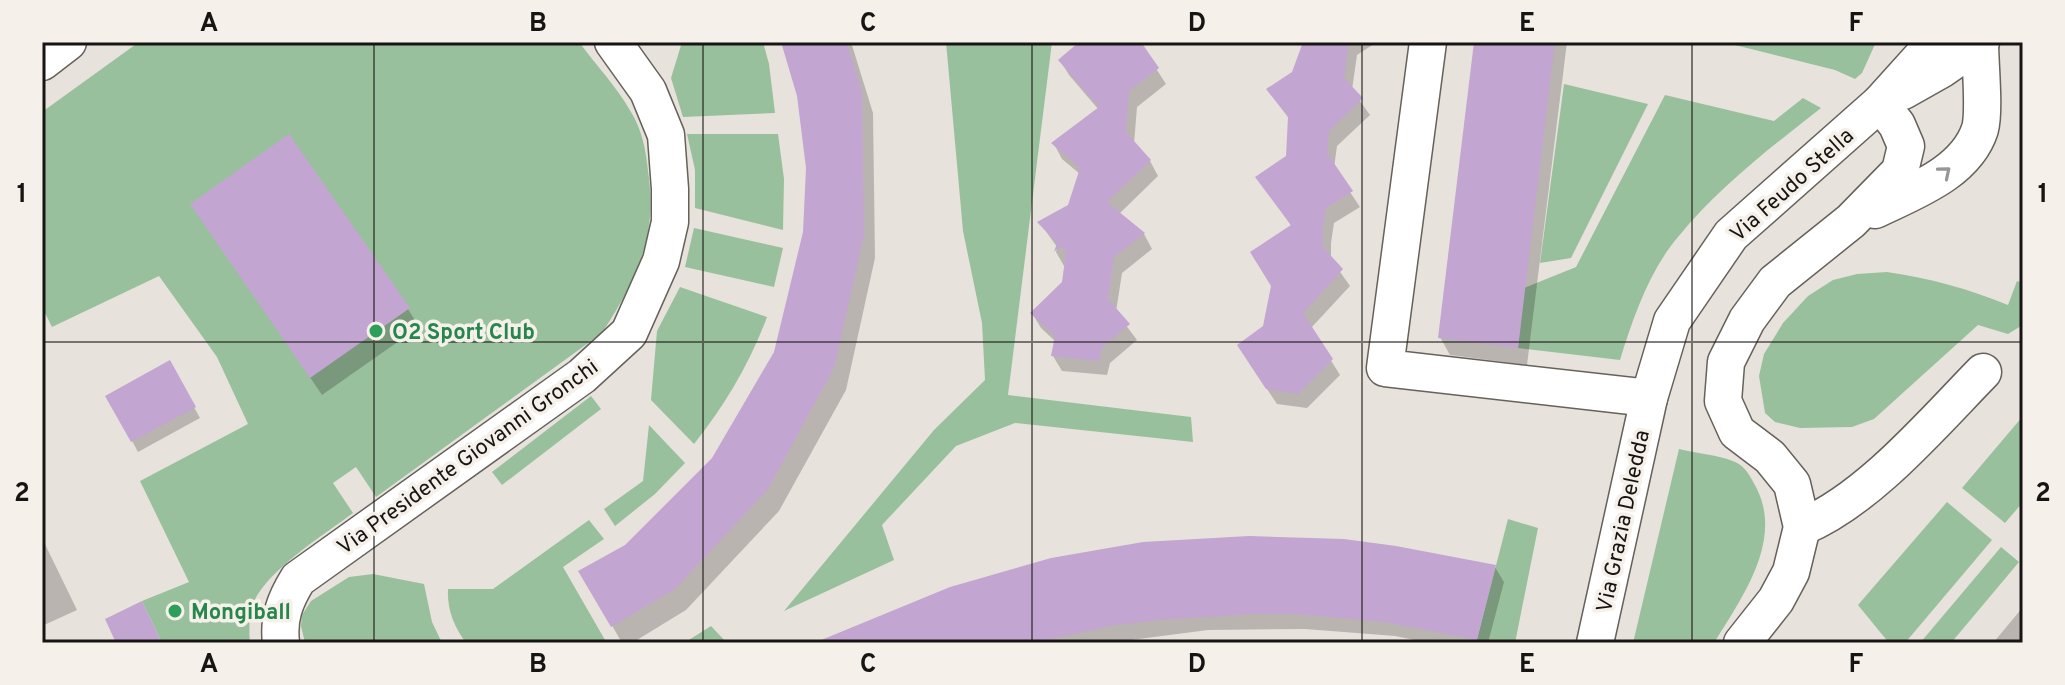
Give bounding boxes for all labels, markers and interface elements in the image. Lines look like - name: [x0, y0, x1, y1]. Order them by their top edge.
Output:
- text: A: [200, 8, 218, 41]
- text: B: [529, 8, 547, 41]
- text: C: [860, 8, 876, 41]
- text: D: [1188, 8, 1206, 41]
- text: E: [1519, 8, 1535, 41]
- text: F: [1849, 8, 1864, 41]
- street label: Via Feudo Stella: [1725, 123, 1860, 248]
- one-way arrow: [1936, 167, 1950, 182]
- text: 1: [17, 179, 27, 212]
- text: 1: [2038, 179, 2048, 212]
- place label: O2 Sport Club: [392, 320, 535, 347]
- marker: O2 Sport Club: [367, 322, 385, 340]
- street label: Via Presidente Giovanni Gronchi: [333, 354, 604, 562]
- street label: Via Grazia Deledda: [1592, 428, 1657, 615]
- text: 2: [14, 478, 30, 511]
- text: 2: [2035, 478, 2051, 511]
- place label: Mongiball: [191, 600, 291, 627]
- marker: Mongiball: [166, 602, 184, 620]
- text: A: [200, 649, 218, 682]
- text: B: [529, 649, 547, 682]
- text: C: [860, 649, 876, 682]
- text: D: [1188, 649, 1206, 682]
- text: E: [1519, 649, 1535, 682]
- text: F: [1849, 649, 1864, 682]

